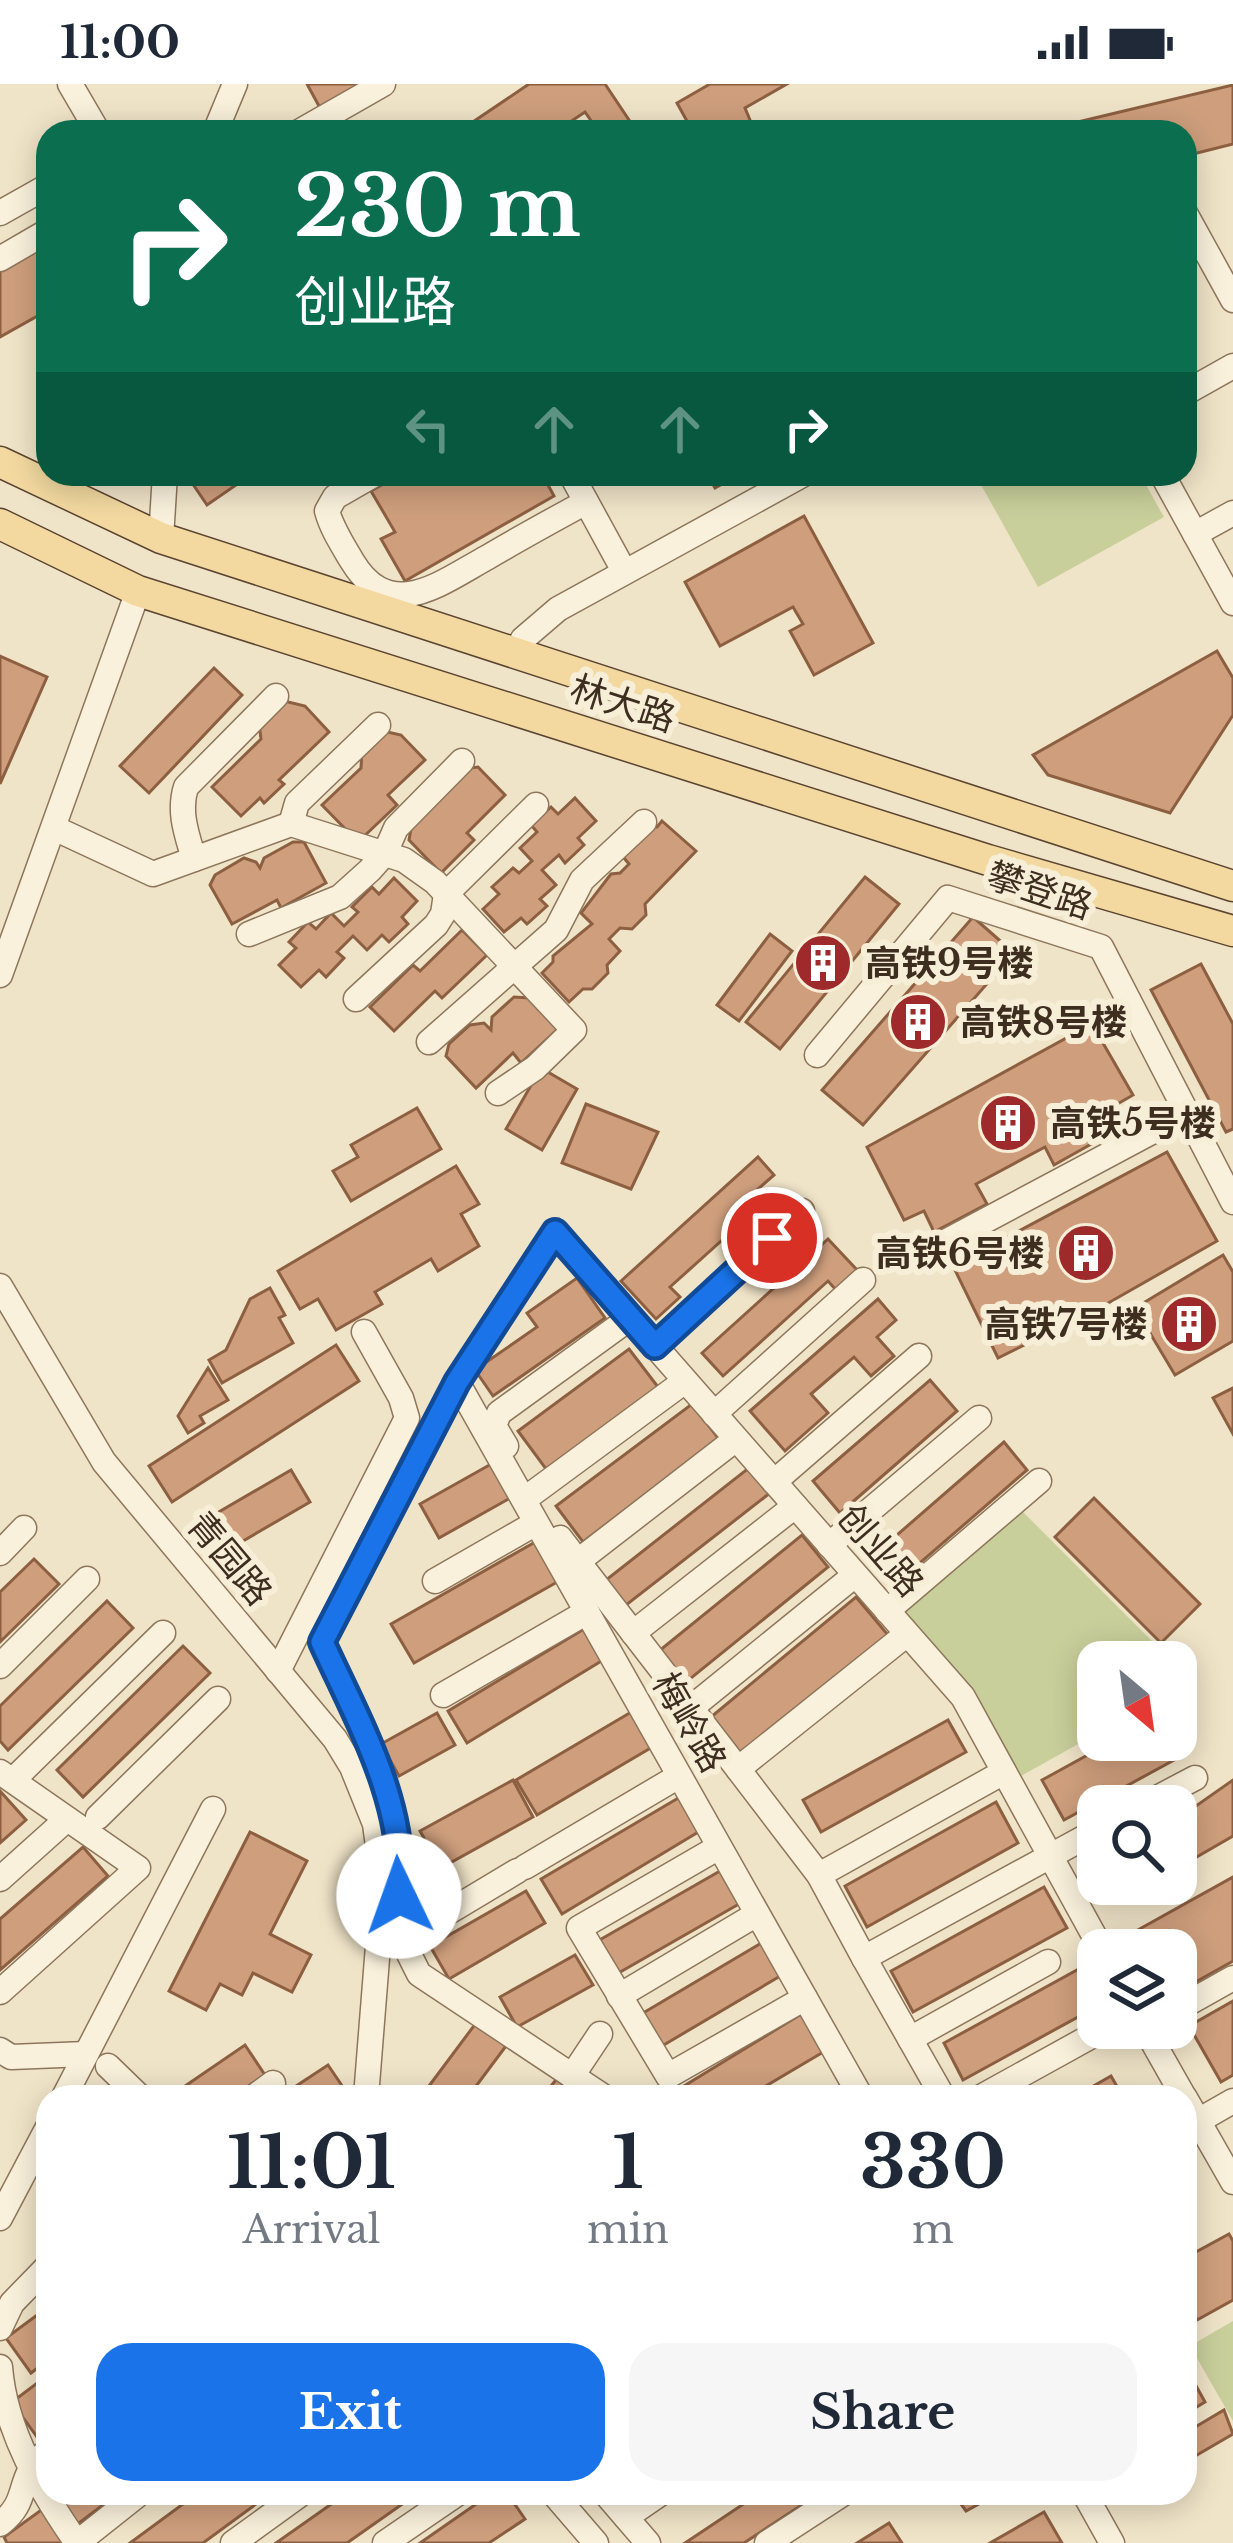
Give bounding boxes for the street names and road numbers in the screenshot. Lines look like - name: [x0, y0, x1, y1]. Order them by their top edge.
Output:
- street label: 林大路: [565, 665, 681, 742]
- street label: 攀登路: [982, 852, 1098, 929]
- street label: 创业路: [828, 1495, 933, 1606]
- street label: 青园路: [178, 1502, 282, 1614]
- street label: 梅岭路: [643, 1664, 736, 1780]

